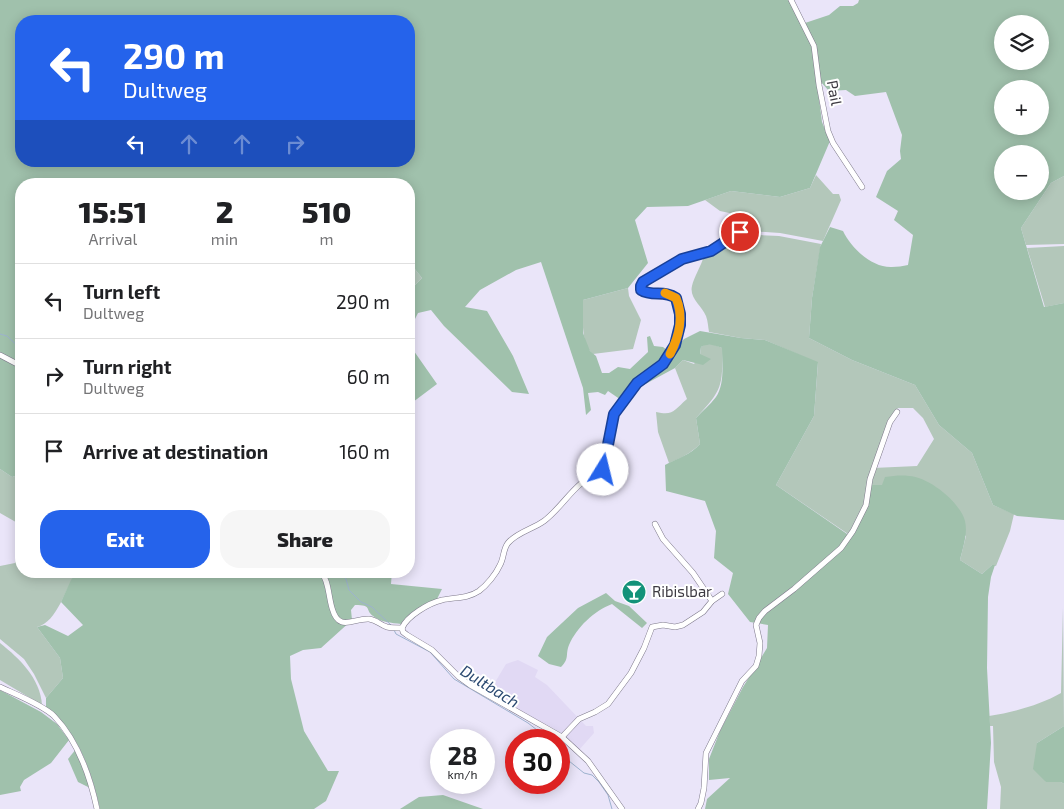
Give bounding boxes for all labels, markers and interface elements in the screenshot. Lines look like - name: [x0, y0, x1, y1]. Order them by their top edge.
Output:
- map controls: [994, 15, 1049, 200]
- button: layers: [994, 15, 1049, 70]
- text: 290 m: [123, 34, 224, 76]
- icon: left: [40, 35, 105, 100]
- text: Dultweg: [123, 76, 207, 102]
- street label: Pail: [824, 79, 846, 107]
- button: +: [994, 80, 1049, 135]
- icon: left: [122, 130, 150, 158]
- icon: ahead: [175, 130, 203, 158]
- icon: ahead: [228, 130, 256, 158]
- icon: right: [281, 130, 309, 158]
- button: −: [994, 145, 1049, 200]
- text: 15:51: [79, 193, 147, 229]
- text: 2: [216, 193, 233, 229]
- text: 510: [302, 193, 351, 229]
- pin: [719, 211, 761, 253]
- icon: arrive: [726, 218, 754, 246]
- text: Arrival: [89, 229, 137, 248]
- text: min: [211, 229, 238, 248]
- text: m: [320, 229, 334, 248]
- text: Turn left: [83, 280, 160, 303]
- icon: left: [40, 287, 68, 315]
- text: 290 m: [336, 290, 390, 313]
- text: Dultweg: [83, 303, 144, 322]
- text: Turn right: [83, 355, 171, 378]
- icon: right: [40, 362, 68, 390]
- text: 60 m: [347, 365, 390, 388]
- text: Dultweg: [83, 378, 144, 397]
- icon: arrive: [40, 437, 68, 465]
- text: Arrive at destination: [83, 440, 268, 463]
- text: 160 m: [339, 440, 390, 463]
- position arrow: [576, 443, 628, 495]
- button: Exit: [40, 510, 210, 568]
- button: Share: [220, 510, 390, 568]
- bar icon: Ribislbar: [621, 579, 647, 605]
- place label: Ribislbar: [652, 582, 712, 600]
- water label: Dultbach: [457, 660, 523, 711]
- speed limit sign: 30: [505, 729, 570, 794]
- text: 28: [447, 740, 478, 770]
- text: km/h: [448, 767, 477, 781]

